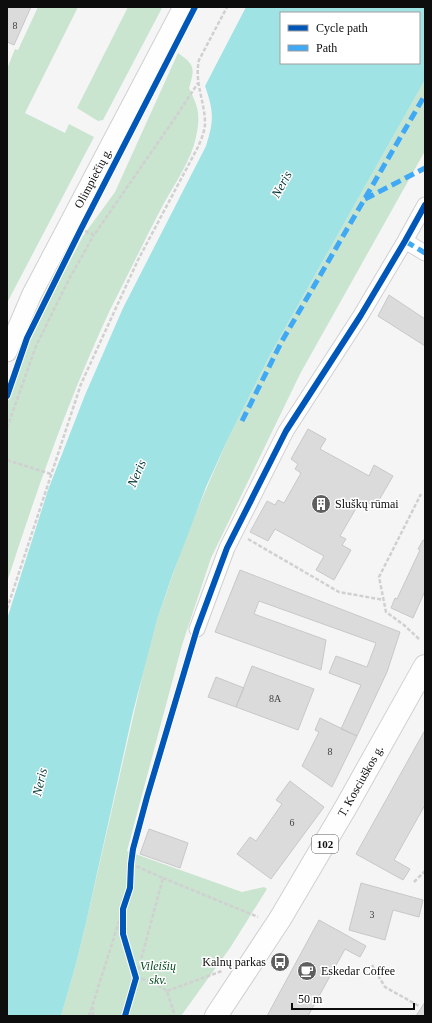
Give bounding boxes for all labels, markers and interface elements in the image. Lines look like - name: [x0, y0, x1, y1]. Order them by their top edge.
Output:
- legend: [280, 12, 420, 64]
- house number: 8: [13, 20, 18, 31]
- text: Cycle path: [316, 21, 368, 35]
- text: Path: [316, 41, 337, 55]
- street label: Olimpiečių g.: [71, 146, 114, 211]
- water label: Neris: [268, 168, 295, 201]
- water label: Neris: [124, 457, 149, 490]
- building icon: Sluškų rūmai: [310, 493, 332, 515]
- place label: Sluškų rūmai: [335, 497, 399, 511]
- house number: 8A: [269, 693, 282, 704]
- street label: T. Kosciuškos g.: [335, 743, 386, 819]
- house number: 8: [328, 746, 333, 757]
- water label: Neris: [29, 767, 50, 798]
- house number: 6: [290, 817, 295, 828]
- road number: 102: [312, 835, 338, 853]
- house number: 3: [370, 909, 375, 920]
- bus stop icon: Kalnų parkas: [269, 951, 291, 973]
- place label: Kalnų parkas: [202, 955, 266, 969]
- park label: Vileišių skv.: [140, 959, 176, 987]
- cafe icon: Eskedar Coffee: [296, 960, 318, 982]
- place label: Eskedar Coffee: [321, 964, 395, 978]
- scale bar: [292, 985, 414, 1011]
- text: 50 m: [298, 992, 323, 1006]

